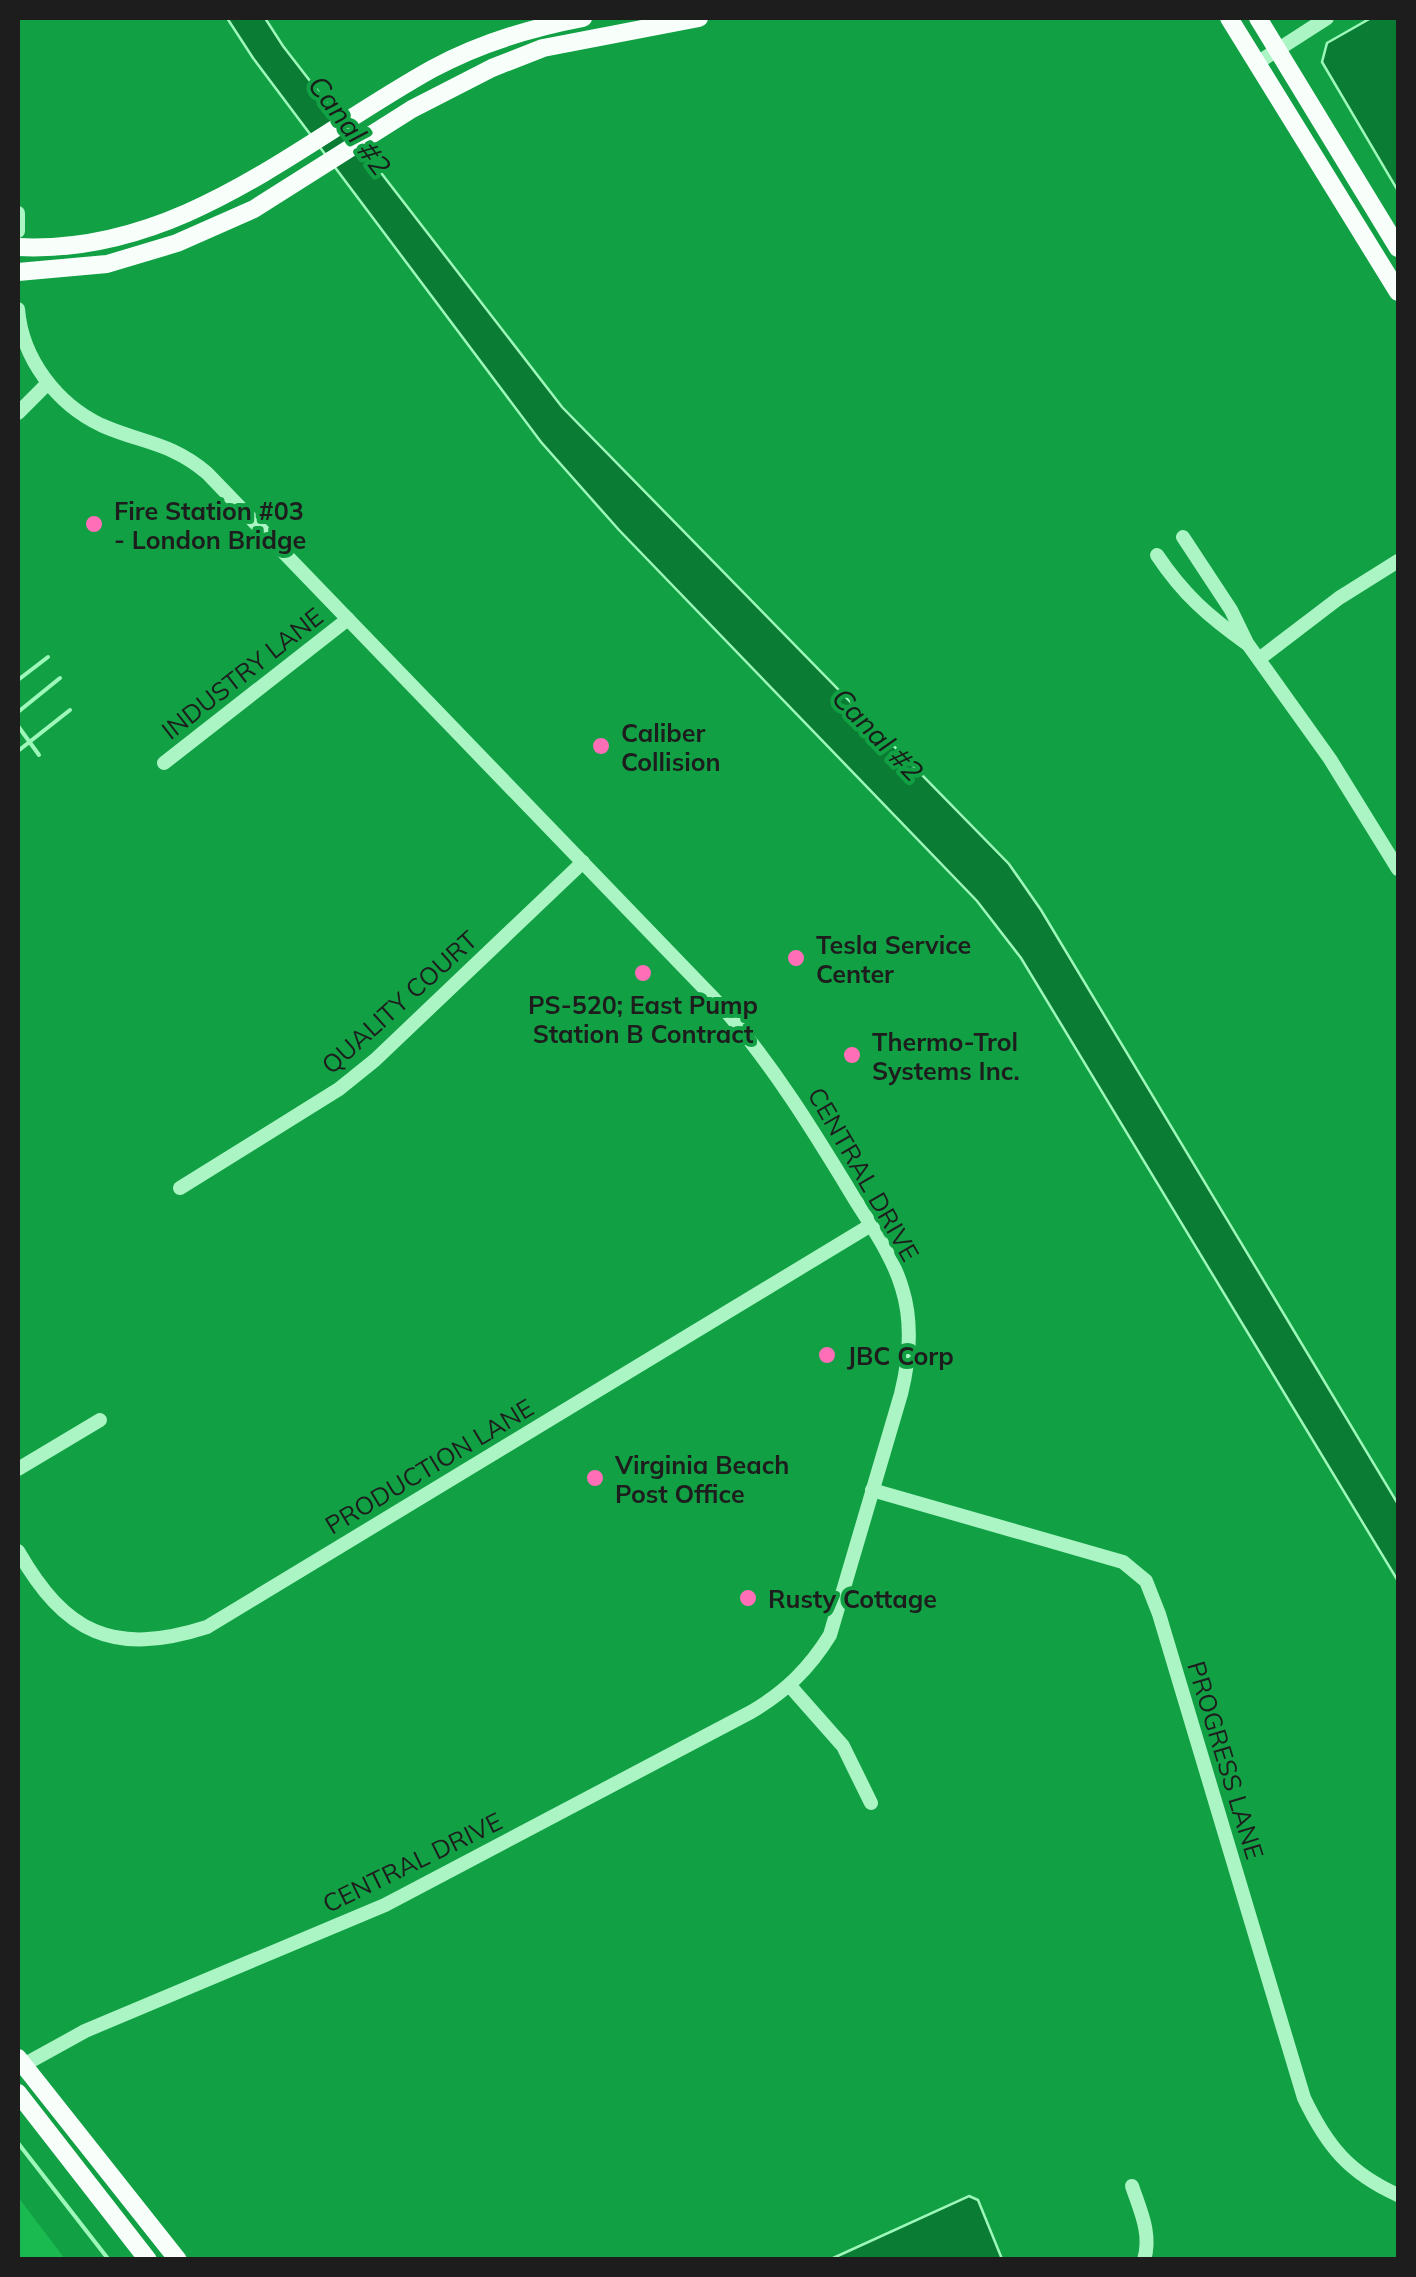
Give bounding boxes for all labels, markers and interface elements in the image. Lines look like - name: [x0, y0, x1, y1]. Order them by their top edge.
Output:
- water label: Canal #2: [301, 68, 399, 182]
- place label: Fire Station #03 - London Bridge: [114, 495, 306, 555]
- marker: Fire Station #03 - London Bridge: [83, 513, 105, 535]
- street label: INDUSTRY LANE: [155, 600, 329, 746]
- water label: Canal #2: [825, 680, 931, 788]
- place label: Caliber Collision: [621, 717, 721, 777]
- marker: Caliber Collision: [590, 735, 612, 757]
- street label: QUALITY COURT: [315, 924, 483, 1080]
- place label: Tesla Service Center: [816, 929, 971, 989]
- marker: Tesla Service Center: [785, 947, 807, 969]
- marker: PS-520; East Pump Station B Contract: [632, 962, 654, 984]
- place label: PS-520; East Pump Station B Contract: [528, 989, 758, 1049]
- place label: Thermo-Trol Systems Inc.: [872, 1026, 1020, 1086]
- marker: Thermo-Trol Systems Inc.: [841, 1044, 863, 1066]
- street label: CENTRAL DRIVE: [802, 1082, 926, 1266]
- place label: JBC Corp: [847, 1340, 954, 1371]
- marker: JBC Corp: [816, 1344, 838, 1366]
- street label: PRODUCTION LANE: [319, 1392, 539, 1540]
- place label: Virginia Beach Post Office: [614, 1449, 789, 1509]
- marker: Virginia Beach Post Office: [584, 1467, 606, 1489]
- place label: Rusty Cottage: [768, 1583, 937, 1614]
- marker: Rusty Cottage: [737, 1587, 759, 1609]
- street label: PROGRESS LANE: [1181, 1657, 1271, 1863]
- street label: CENTRAL DRIVE: [317, 1805, 507, 1919]

